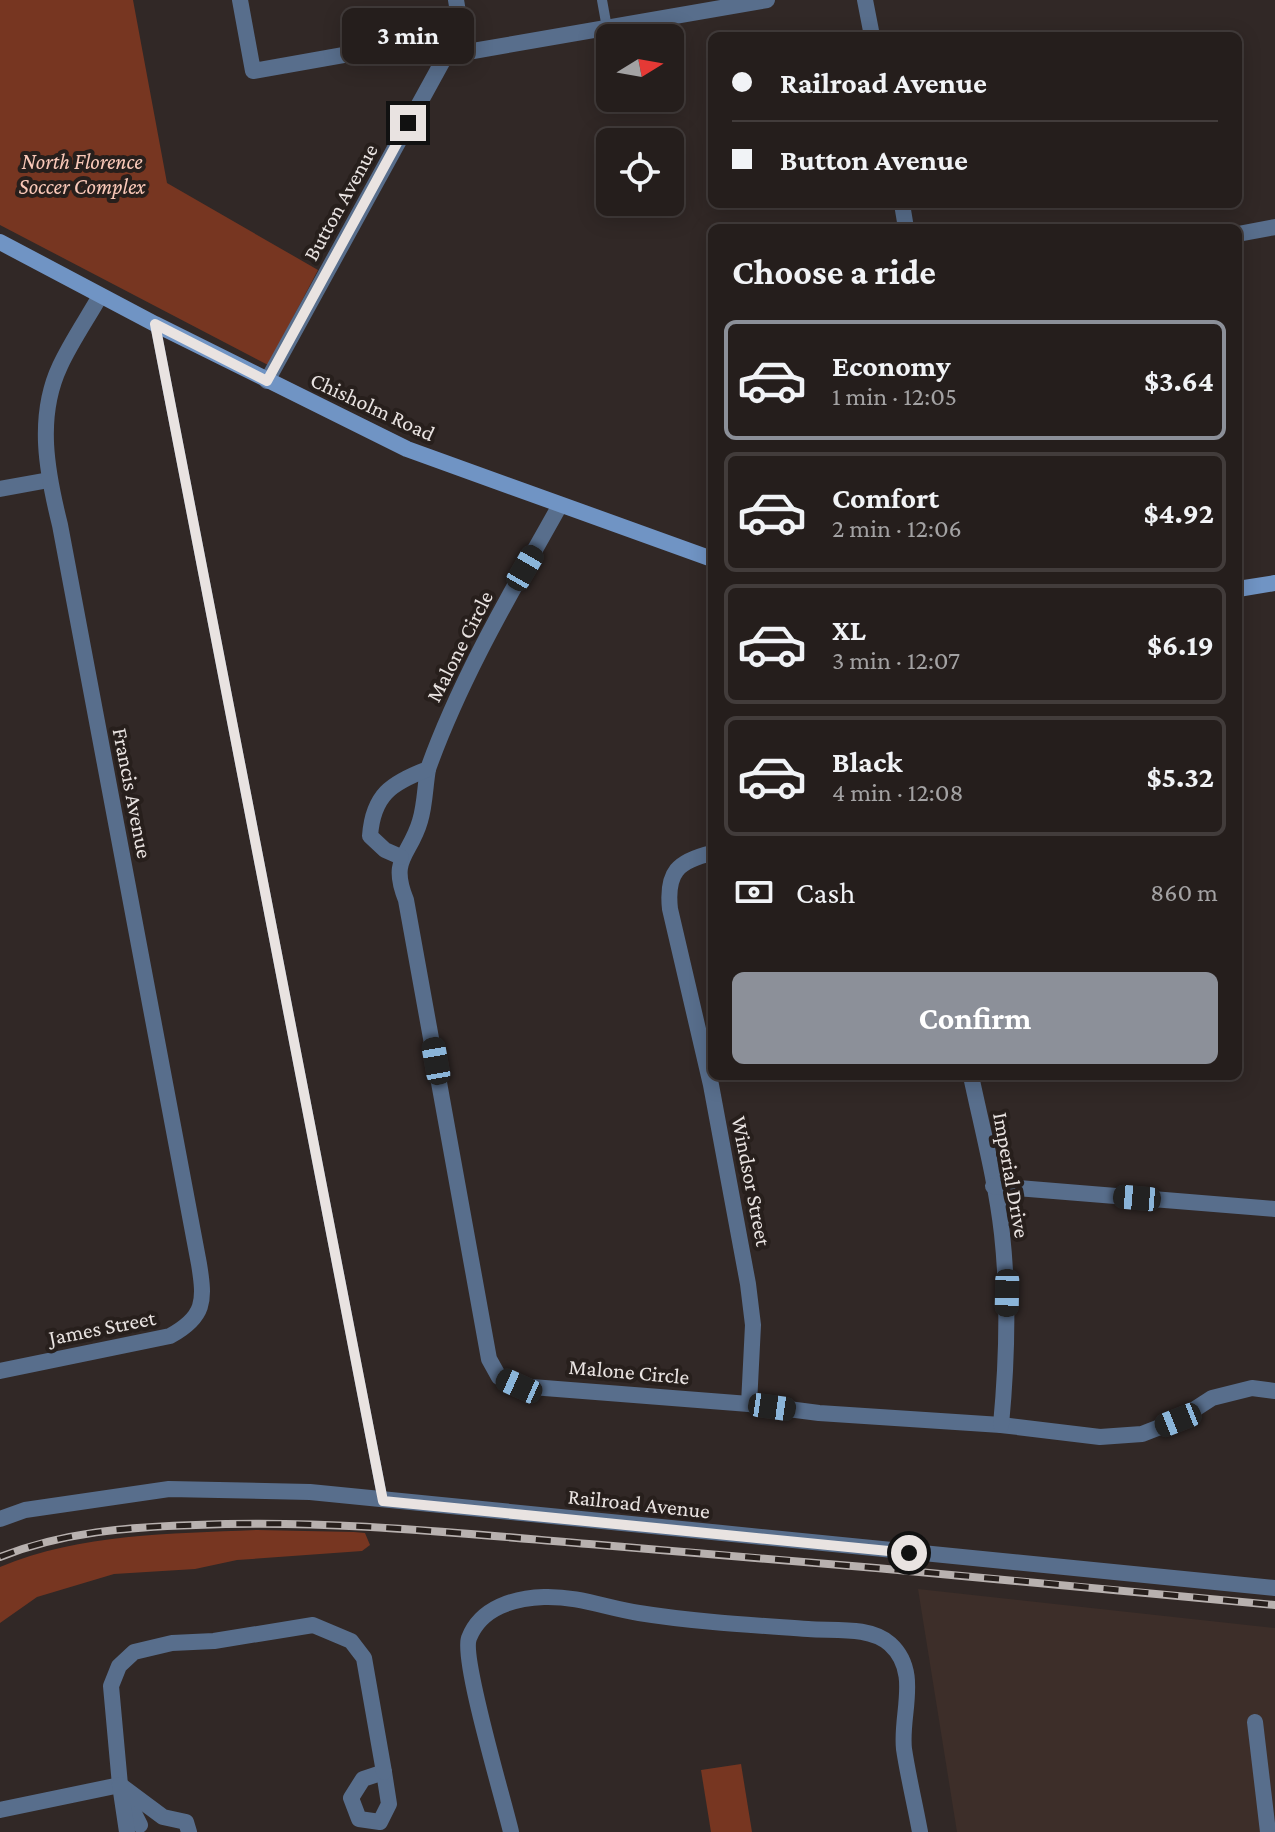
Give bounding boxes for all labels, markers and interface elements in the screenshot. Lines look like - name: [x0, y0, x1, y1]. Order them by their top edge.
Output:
- callout: 3 min: [342, 7, 474, 63]
- text: 3 min: [377, 21, 439, 50]
- north arrow: [596, 24, 684, 112]
- map controls: [596, 24, 684, 216]
- text: Railroad Avenue: [780, 66, 987, 99]
- route end: [390, 105, 426, 141]
- button: locate: [596, 128, 684, 216]
- street label: Button Avenue: [298, 139, 383, 265]
- text: Button Avenue: [780, 143, 968, 176]
- park label: North Florence Soccer Complex: [18, 149, 146, 199]
- text: Choose a ride: [732, 252, 936, 292]
- icon: car: [736, 344, 808, 416]
- text: Economy: [832, 349, 951, 382]
- text: $3.64: [1144, 364, 1214, 397]
- street label: Chisholm Road: [307, 367, 439, 446]
- text: 1 min · 12:05: [832, 382, 957, 411]
- icon: car: [736, 476, 808, 548]
- text: Comfort: [832, 481, 939, 514]
- text: $4.92: [1143, 496, 1214, 529]
- text: 2 min · 12:06: [832, 514, 962, 543]
- car: [503, 541, 547, 595]
- street label: Malone Circle: [421, 587, 498, 706]
- icon: car: [736, 608, 808, 680]
- text: XL: [832, 613, 866, 646]
- text: $6.19: [1147, 628, 1214, 661]
- text: 3 min · 12:07: [832, 646, 960, 675]
- street label: Francis Avenue: [108, 726, 157, 861]
- icon: car: [736, 740, 808, 812]
- text: Black: [832, 745, 903, 778]
- text: $5.32: [1146, 760, 1214, 793]
- text: 4 min · 12:08: [832, 778, 963, 807]
- icon: cash: [732, 870, 776, 914]
- text: Cash: [796, 876, 855, 909]
- text: 860 m: [1150, 878, 1218, 907]
- button: Confirm: [732, 972, 1218, 1064]
- car: [420, 1035, 452, 1087]
- street label: Imperial Drive: [988, 1110, 1035, 1240]
- street label: Windsor Street: [727, 1114, 777, 1249]
- car: [1112, 1184, 1162, 1212]
- car: [995, 1269, 1019, 1317]
- street label: James Street: [45, 1305, 158, 1350]
- street label: Malone Circle: [567, 1354, 690, 1389]
- car: [492, 1365, 546, 1407]
- car: [747, 1392, 797, 1422]
- car: [1151, 1400, 1205, 1440]
- street label: Railroad Avenue: [567, 1484, 711, 1523]
- route start: [891, 1535, 927, 1571]

